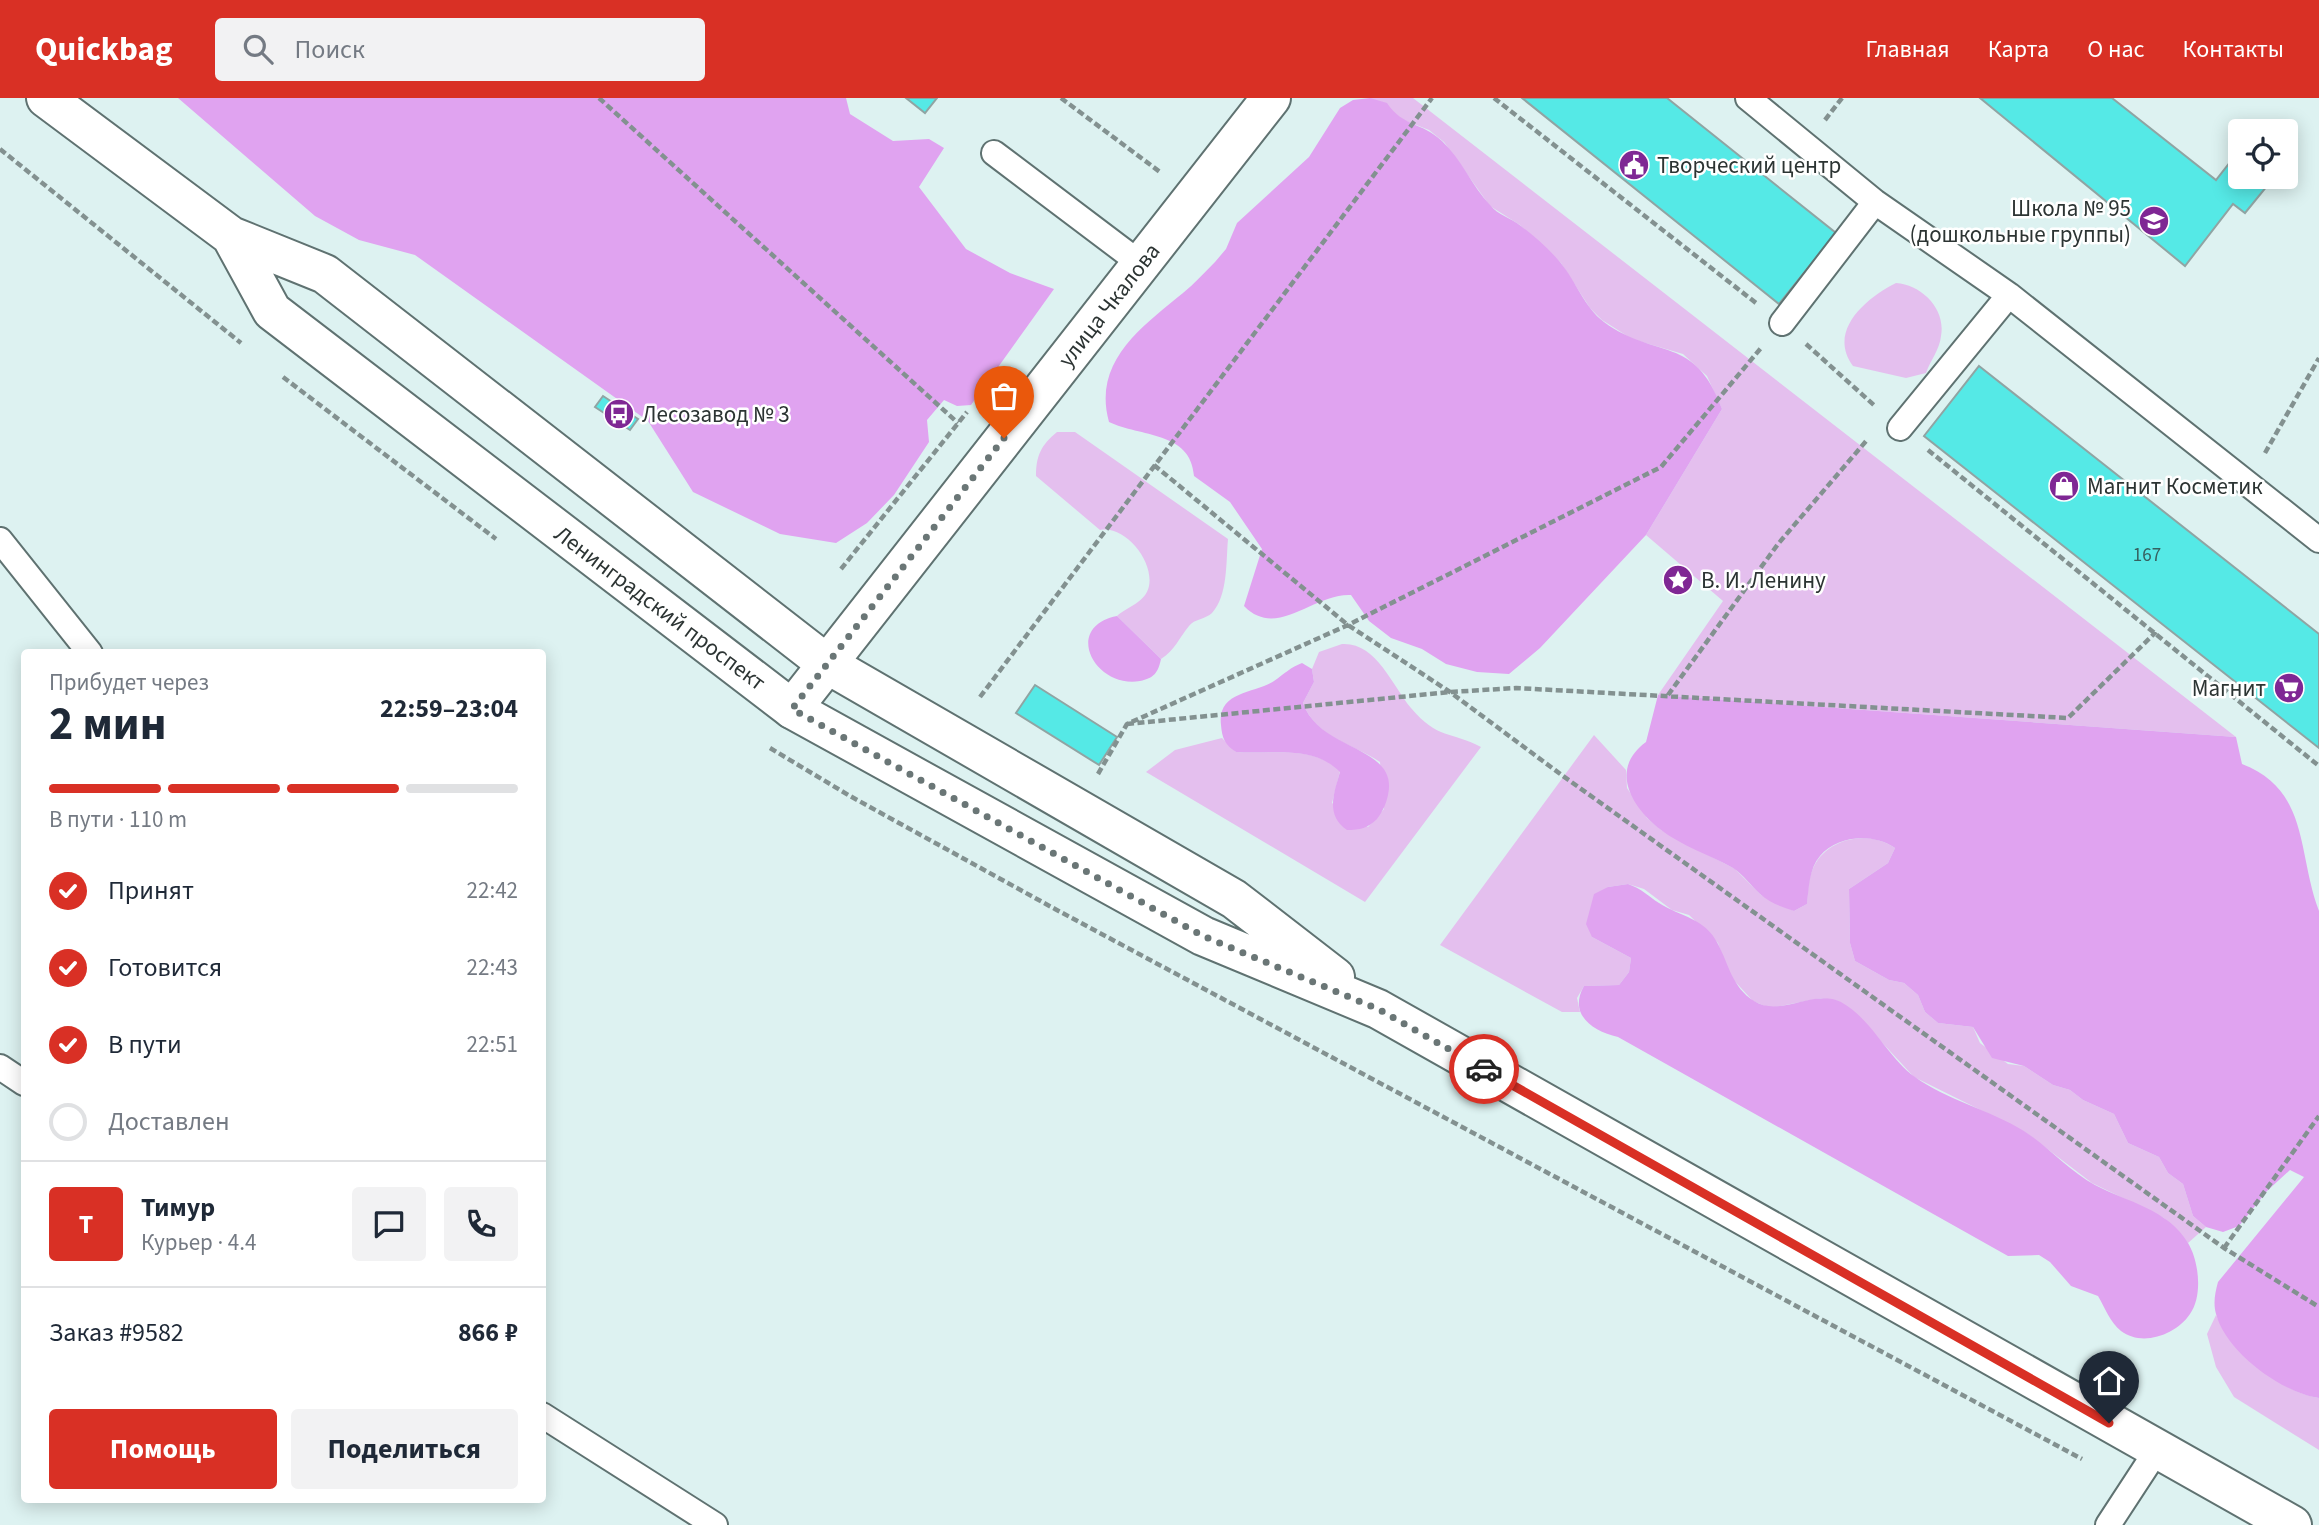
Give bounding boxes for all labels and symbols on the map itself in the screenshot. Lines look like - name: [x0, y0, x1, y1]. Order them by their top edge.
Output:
- public building icon: Творческий центр: [1617, 148, 1651, 182]
- place label: Творческий центр: [1657, 149, 1841, 182]
- place label: Школа № 95 (дошкольные группы): [1909, 192, 2131, 251]
- school or university icon: Школа № 95 (дошкольные группы): [2137, 204, 2171, 238]
- street label: улица Чкалова: [1050, 236, 1168, 374]
- pin: [974, 366, 1034, 438]
- bus stop icon: Лесозавод № 3: [602, 397, 636, 431]
- place label: Лесозавод № 3: [642, 398, 790, 431]
- shop icon: Магнит Косметик: [2047, 469, 2081, 503]
- place label: Магнит Косметик: [2087, 470, 2263, 503]
- street label: Ленинградский проспект: [547, 517, 773, 699]
- house number: 167: [2133, 542, 2161, 569]
- place icon: В. И. Ленину: [1661, 563, 1695, 597]
- place label: В. И. Ленину: [1701, 564, 1826, 597]
- supermarket icon: Магнит: [2272, 671, 2306, 705]
- place label: Магнит: [2192, 672, 2266, 705]
- courier: [1449, 1034, 1519, 1104]
- pin: [2079, 1351, 2139, 1423]

